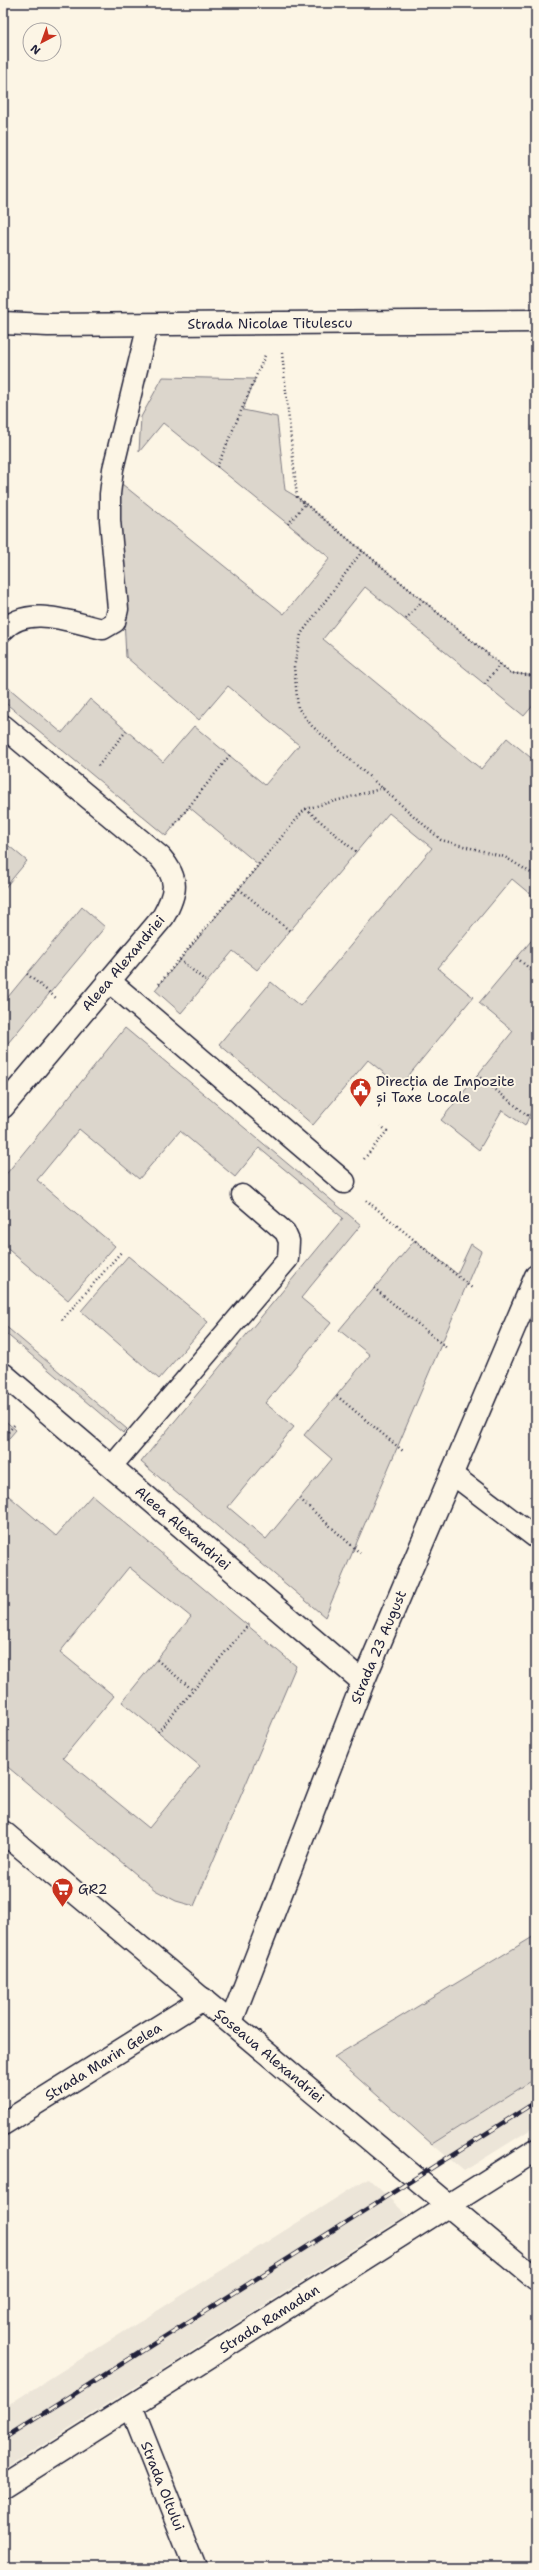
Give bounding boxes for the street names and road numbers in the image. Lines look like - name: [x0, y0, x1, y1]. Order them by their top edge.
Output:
- street label: Strada Nicolae Titulescu: [187, 314, 353, 333]
- street label: Aleea Alexandriei: [77, 911, 169, 1015]
- street label: Aleea Alexandriei: [132, 1482, 235, 1574]
- street label: Strada 23 August: [346, 1587, 410, 1706]
- street label: Șoseaua Alexandriei: [211, 2005, 328, 2107]
- street label: Strada Marin Gelea: [41, 2018, 165, 2105]
- street label: Strada Ramadan: [216, 2280, 323, 2357]
- street label: Strada Oltului: [137, 2439, 189, 2533]

